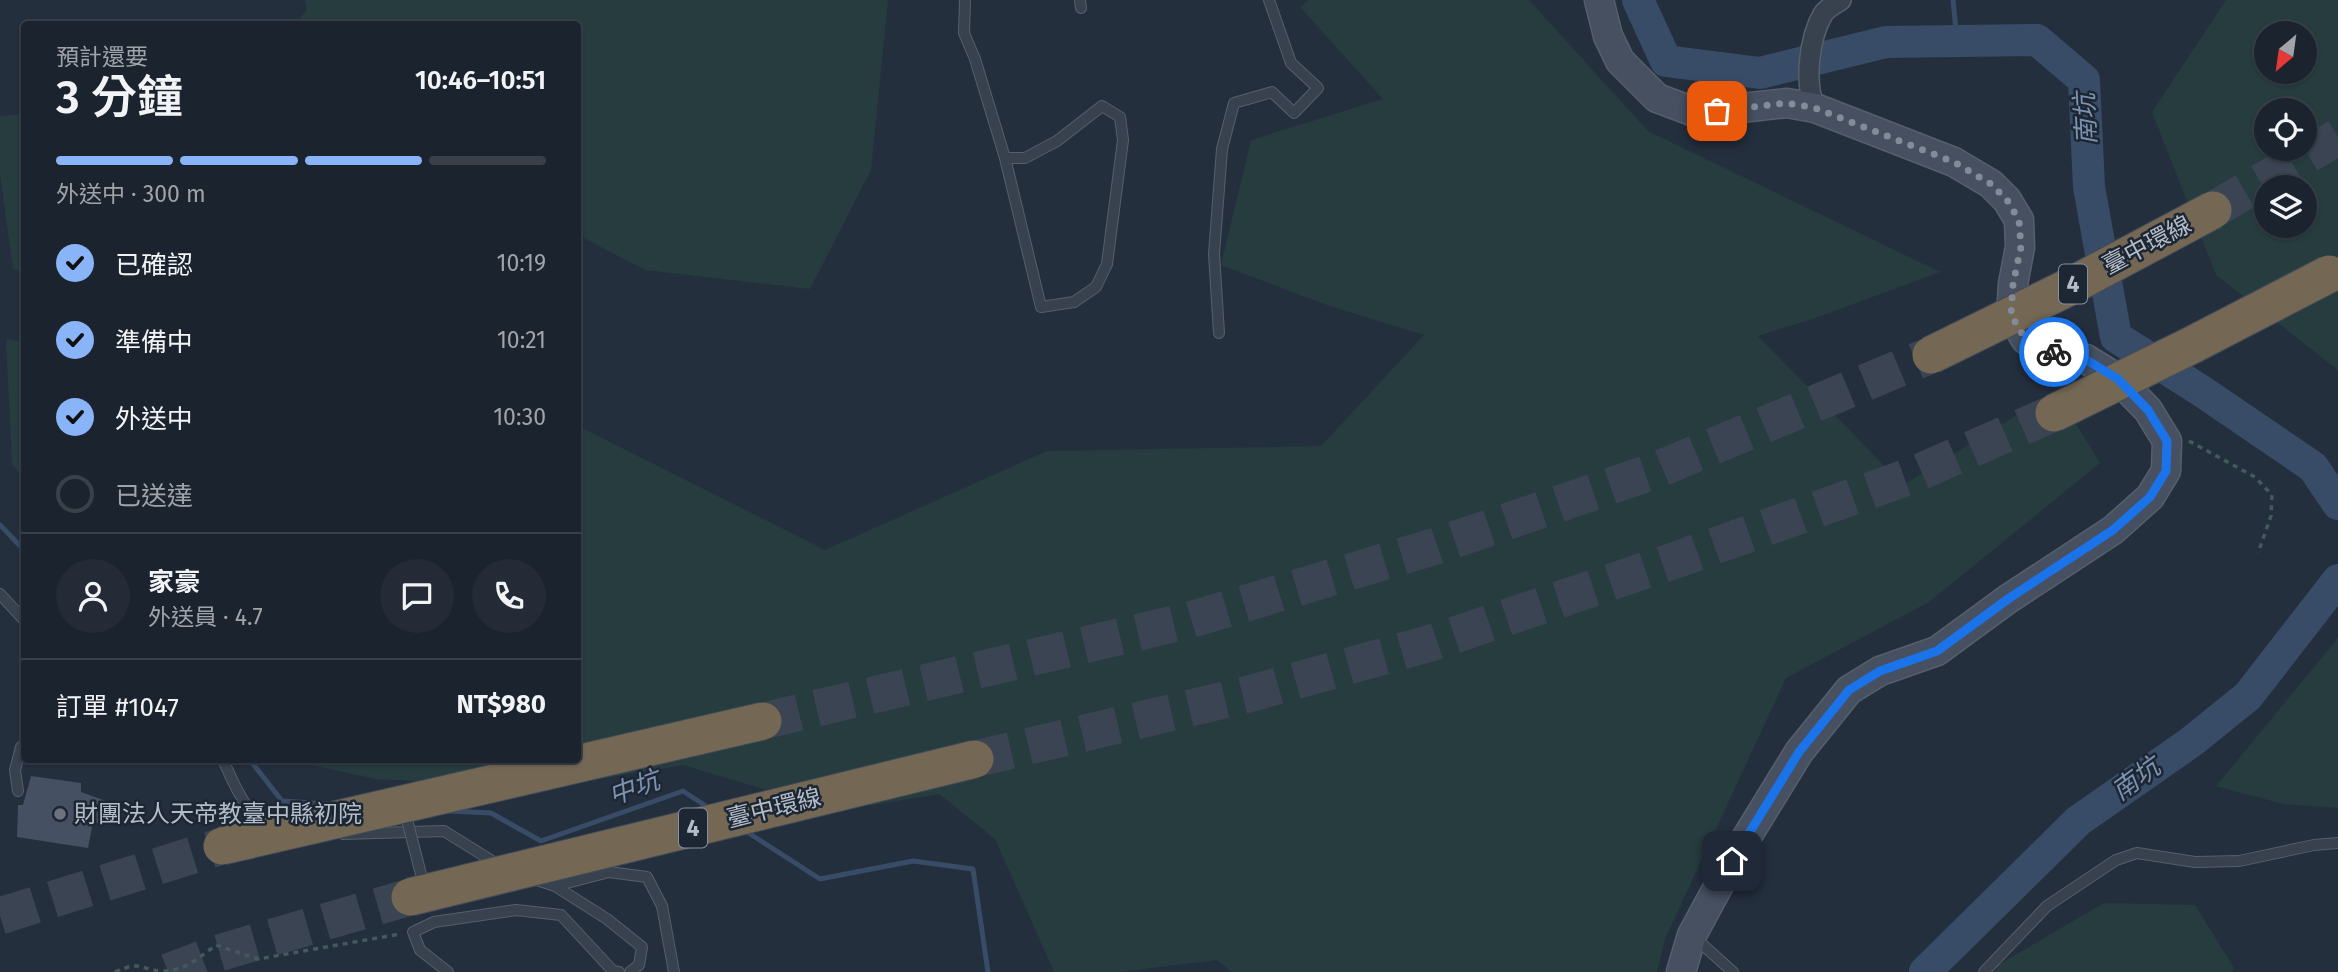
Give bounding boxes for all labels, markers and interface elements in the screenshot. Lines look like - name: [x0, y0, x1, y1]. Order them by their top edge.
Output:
- north arrow: [2254, 21, 2317, 84]
- map controls: [2254, 21, 2317, 238]
- text: 預計還要: [56, 43, 148, 71]
- text: 10:46–10:51: [415, 65, 546, 96]
- text: 3 分鐘: [56, 70, 183, 125]
- pin: [1687, 81, 1747, 141]
- water label: 南坑: [2069, 88, 2103, 146]
- icon: bag: [1698, 92, 1736, 130]
- button: locate: [2254, 98, 2317, 161]
- button: layers: [2254, 175, 2317, 238]
- text: 外送中 · 300 m: [56, 180, 206, 208]
- street label: 臺中環線: [2098, 210, 2196, 280]
- icon: check: [56, 244, 94, 282]
- text: 10:19: [497, 249, 546, 277]
- text: 已確認: [115, 250, 193, 281]
- road number: 4: [2059, 264, 2087, 304]
- courier: [2019, 317, 2089, 387]
- icon: check: [56, 321, 94, 359]
- text: 10:21: [497, 326, 546, 354]
- text: 準備中: [115, 327, 193, 358]
- icon: bike: [2035, 333, 2073, 371]
- icon: check: [56, 398, 94, 436]
- text: 10:30: [493, 403, 546, 431]
- text: 外送中: [115, 404, 193, 435]
- text: 已送達: [115, 481, 193, 512]
- button: person: [56, 559, 130, 633]
- button: chat: [380, 559, 454, 633]
- button: phone: [472, 559, 546, 633]
- text: 家豪: [148, 567, 200, 598]
- text: 外送員 · 4.7: [148, 603, 263, 631]
- text: NT$980: [457, 689, 546, 720]
- text: 訂單 #1047: [56, 692, 179, 723]
- water label: 南坑: [2106, 749, 2169, 807]
- water label: 中坑: [604, 763, 667, 811]
- street label: 臺中環線: [724, 783, 824, 833]
- place label: 財團法人天帝教臺中縣初院: [74, 800, 362, 828]
- marker: 財團法人天帝教臺中縣初院: [52, 806, 68, 822]
- road number: 4: [679, 808, 707, 848]
- pin: [1702, 831, 1762, 891]
- icon: home: [1713, 842, 1751, 880]

